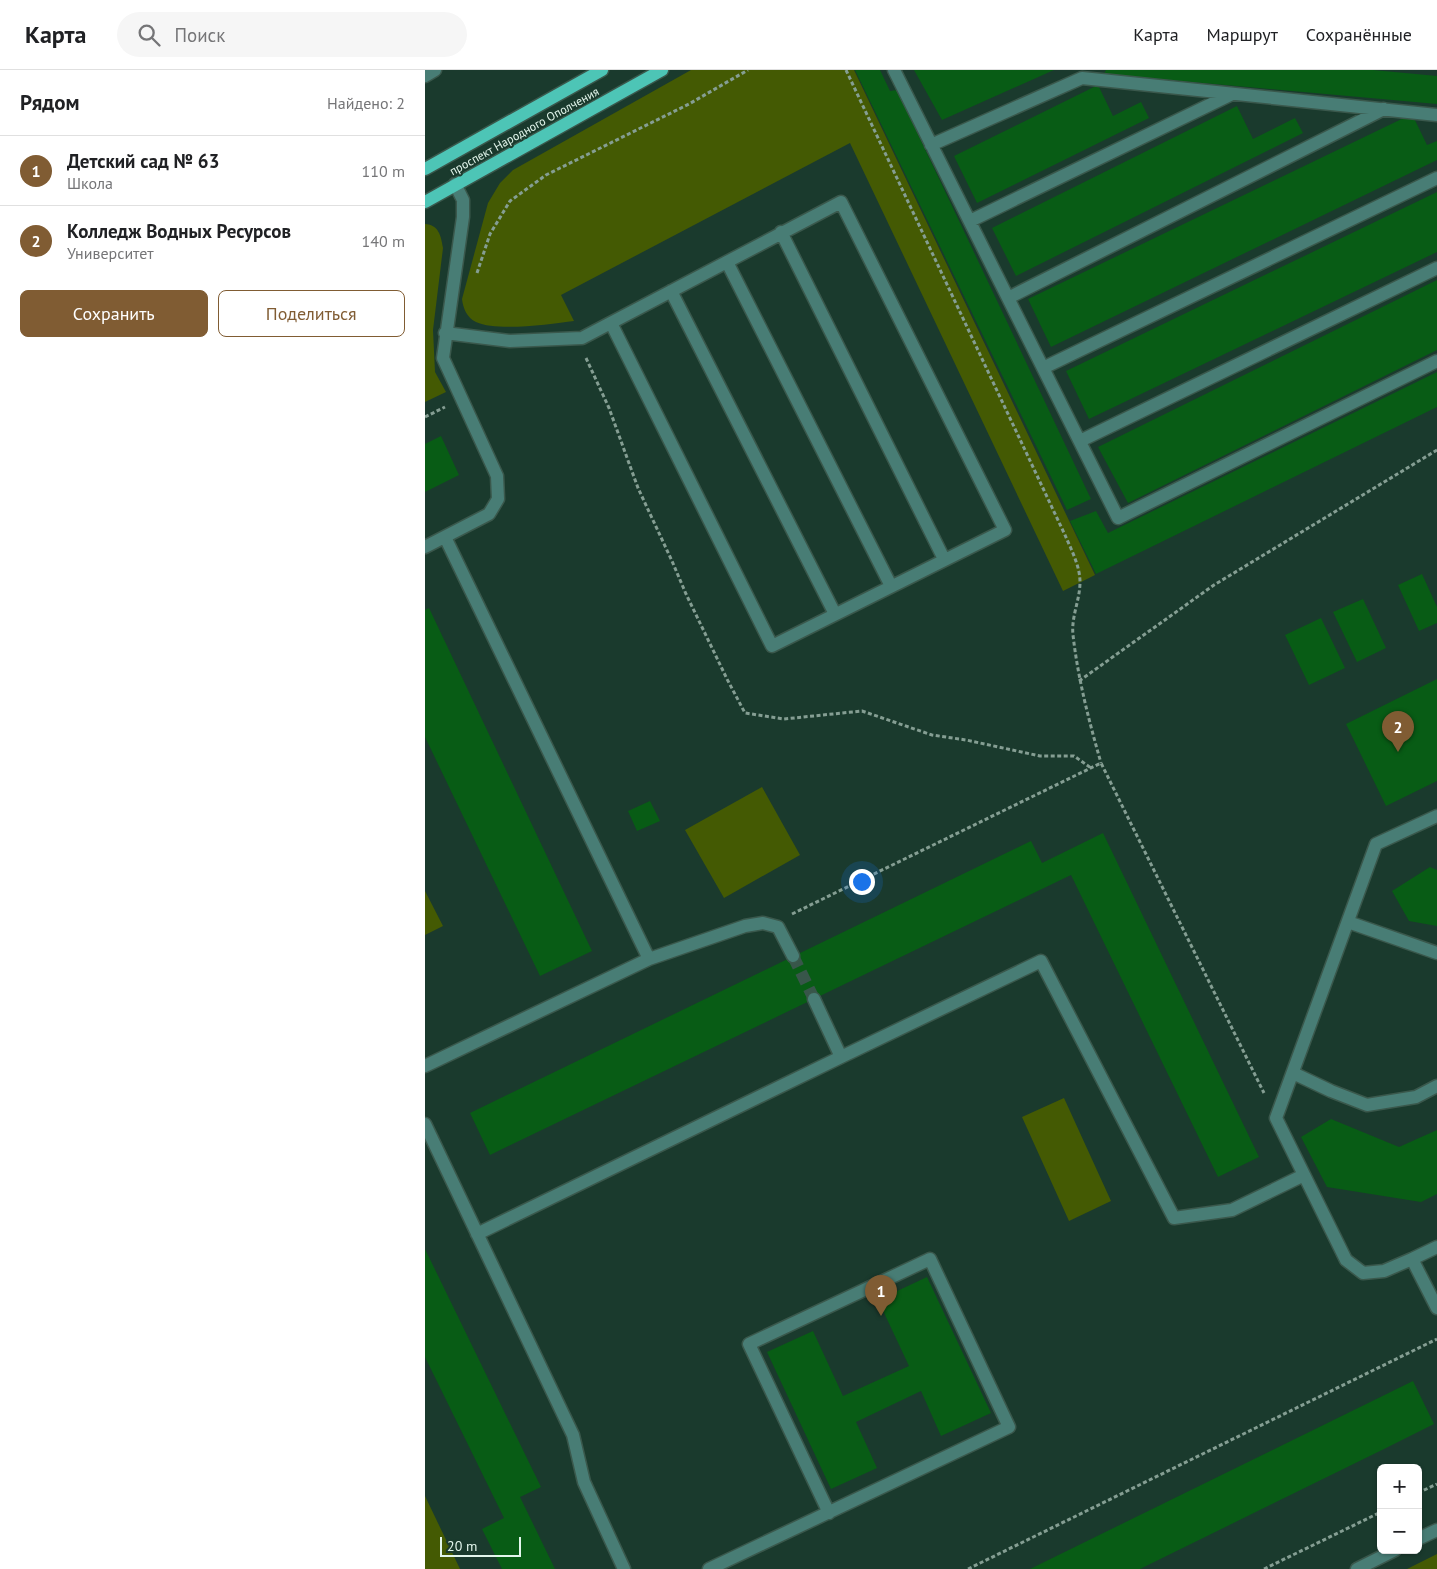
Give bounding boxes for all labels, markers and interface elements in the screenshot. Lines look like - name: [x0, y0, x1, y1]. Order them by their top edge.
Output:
- search box: [117, 12, 467, 57]
- text: Карта: [25, 19, 87, 50]
- icon: search: [135, 21, 163, 49]
- text: Поиск: [175, 23, 225, 47]
- text: Карта: [1133, 23, 1179, 46]
- text: Маршрут: [1207, 23, 1278, 46]
- text: Сохранённые: [1306, 23, 1412, 46]
- street label: проспект Народного Ополчения: [447, 84, 601, 178]
- text: Рядом: [20, 89, 79, 116]
- text: Найдено: 2: [327, 93, 405, 113]
- text: Детский сад № 63: [67, 149, 219, 173]
- text: 1: [31, 161, 41, 181]
- text: 110 m: [362, 161, 405, 181]
- text: Школа: [67, 173, 113, 193]
- text: Колледж Водных Ресурсов: [67, 219, 291, 243]
- text: 2: [31, 231, 41, 251]
- text: 140 m: [362, 231, 405, 251]
- text: Университет: [67, 243, 154, 263]
- button: Сохранить: [20, 290, 208, 337]
- button: Поделиться: [218, 290, 405, 337]
- pin: 2: [1382, 711, 1414, 752]
- your location: [849, 869, 875, 895]
- pin: 1: [865, 1275, 897, 1316]
- map controls: [1377, 1464, 1422, 1554]
- button: +: [1377, 1464, 1422, 1509]
- button: −: [1377, 1509, 1422, 1554]
- scale bar: [440, 1534, 521, 1557]
- text: 20 m: [447, 1537, 477, 1555]

